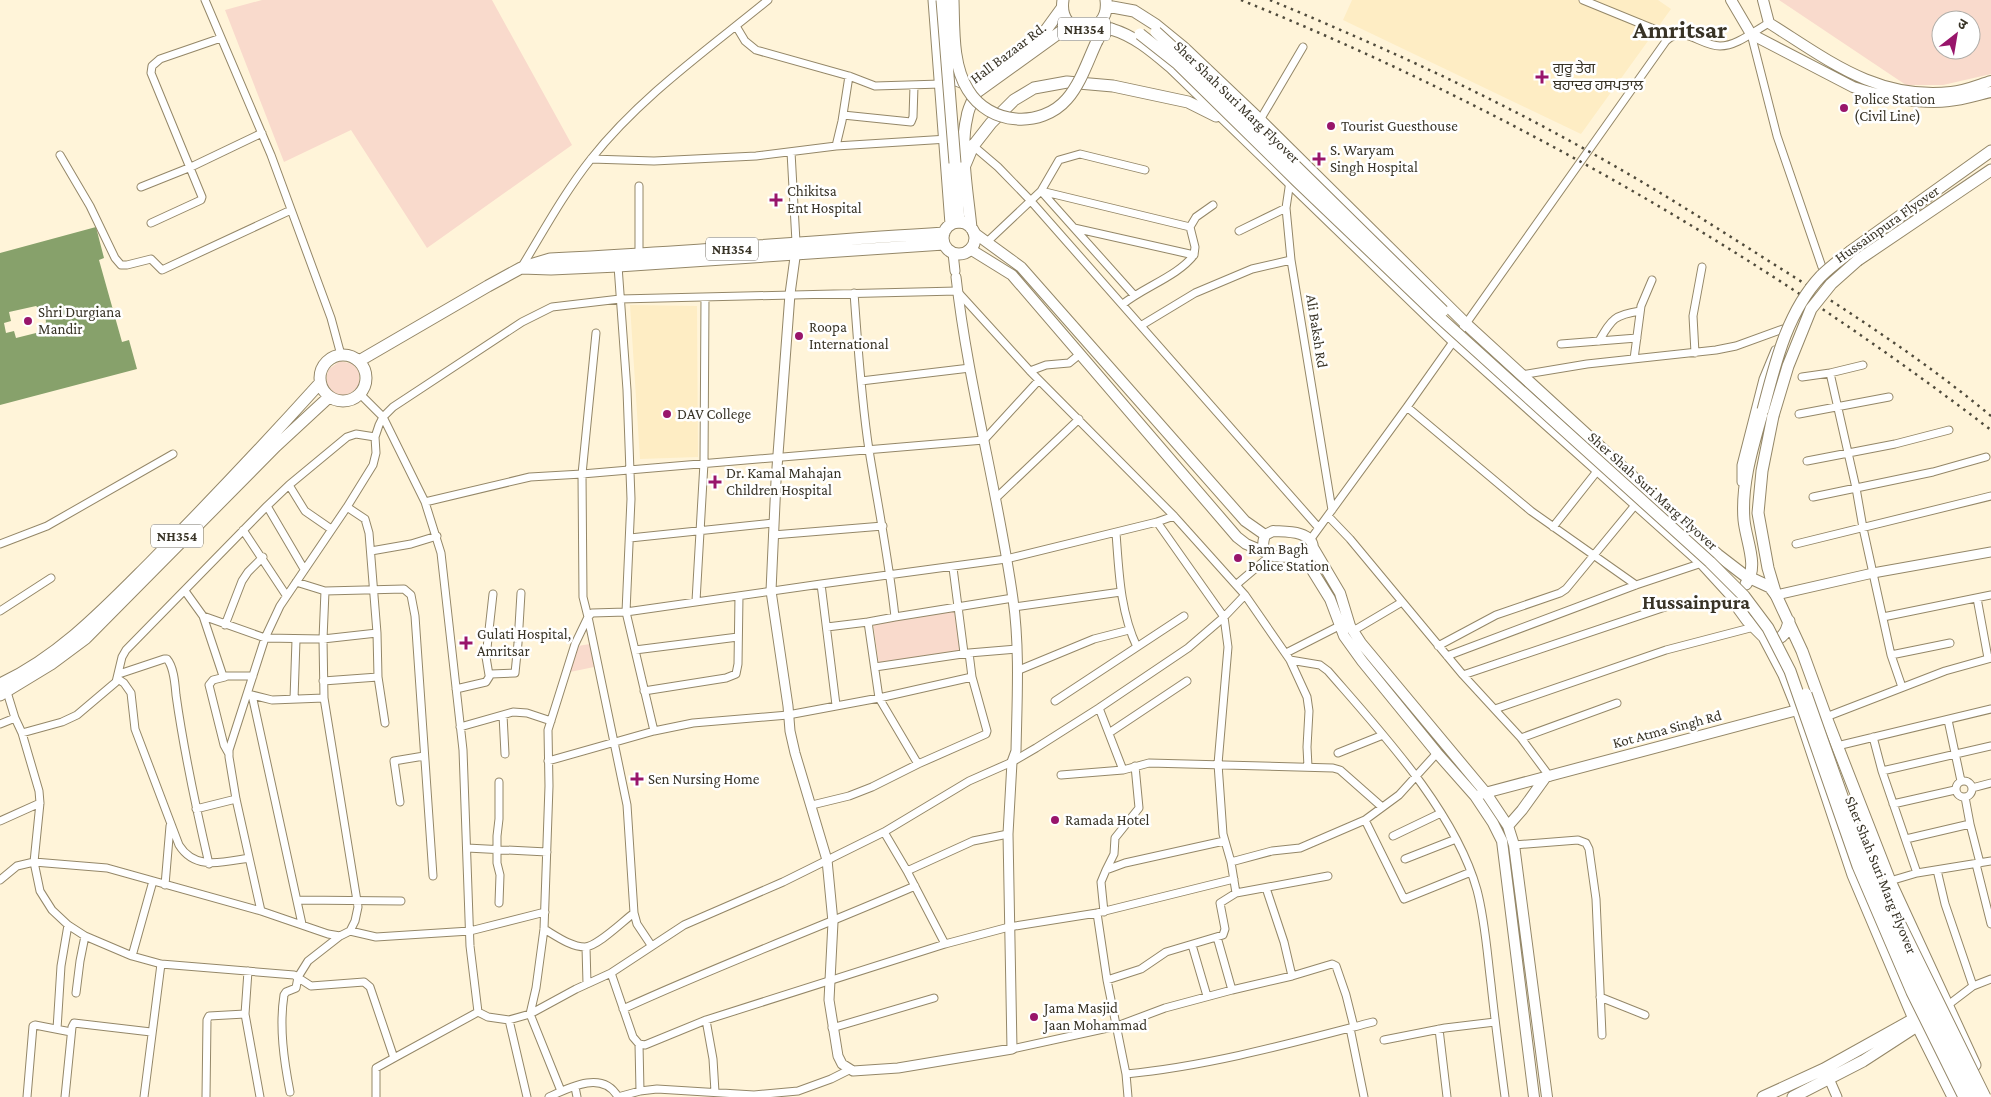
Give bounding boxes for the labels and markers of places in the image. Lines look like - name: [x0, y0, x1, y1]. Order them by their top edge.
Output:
- place label: ਗੁਰੂ ਤੇਗ ਬਹਾਦਰ ਹਸਪਤਾਲ: [1552, 59, 1644, 93]
- marker: ਗੁਰੂ ਤੇਗ ਬਹਾਦਰ ਹਸਪਤਾਲ: [1535, 70, 1549, 84]
- place label: Police Station (Civil Line): [1854, 91, 1935, 125]
- marker: Police Station (Civil Line): [1838, 102, 1850, 114]
- place label: Tourist Guesthouse: [1341, 118, 1458, 134]
- marker: Tourist Guesthouse: [1325, 120, 1337, 132]
- place label: S. Waryam Singh Hospital: [1330, 142, 1418, 176]
- marker: S. Waryam Singh Hospital: [1312, 152, 1326, 166]
- place label: Chikitsa Ent Hospital: [787, 183, 862, 217]
- marker: Chikitsa Ent Hospital: [769, 193, 783, 207]
- place label: Shri Durgiana Mandir: [38, 304, 121, 337]
- marker: Shri Durgiana Mandir: [22, 315, 34, 327]
- place label: Roopa International: [809, 319, 889, 352]
- marker: Roopa International: [793, 330, 805, 342]
- place label: DAV College: [677, 406, 751, 423]
- marker: DAV College: [661, 408, 673, 420]
- place label: Dr. Kamal Mahajan Children Hospital: [726, 465, 841, 499]
- marker: Dr. Kamal Mahajan Children Hospital: [708, 475, 722, 489]
- place label: Ram Bagh Police Station: [1248, 541, 1329, 574]
- marker: Ram Bagh Police Station: [1232, 552, 1244, 564]
- place label: Gulati Hospital, Amritsar: [477, 626, 571, 659]
- marker: Gulati Hospital, Amritsar: [459, 636, 473, 650]
- place label: Sen Nursing Home: [648, 771, 760, 788]
- marker: Sen Nursing Home: [630, 772, 644, 786]
- place label: Ramada Hotel: [1065, 812, 1150, 828]
- marker: Ramada Hotel: [1049, 814, 1061, 826]
- place label: Jama Masjid Jaan Mohammad: [1042, 1000, 1147, 1034]
- marker: Jama Masjid Jaan Mohammad: [1028, 1011, 1040, 1023]

